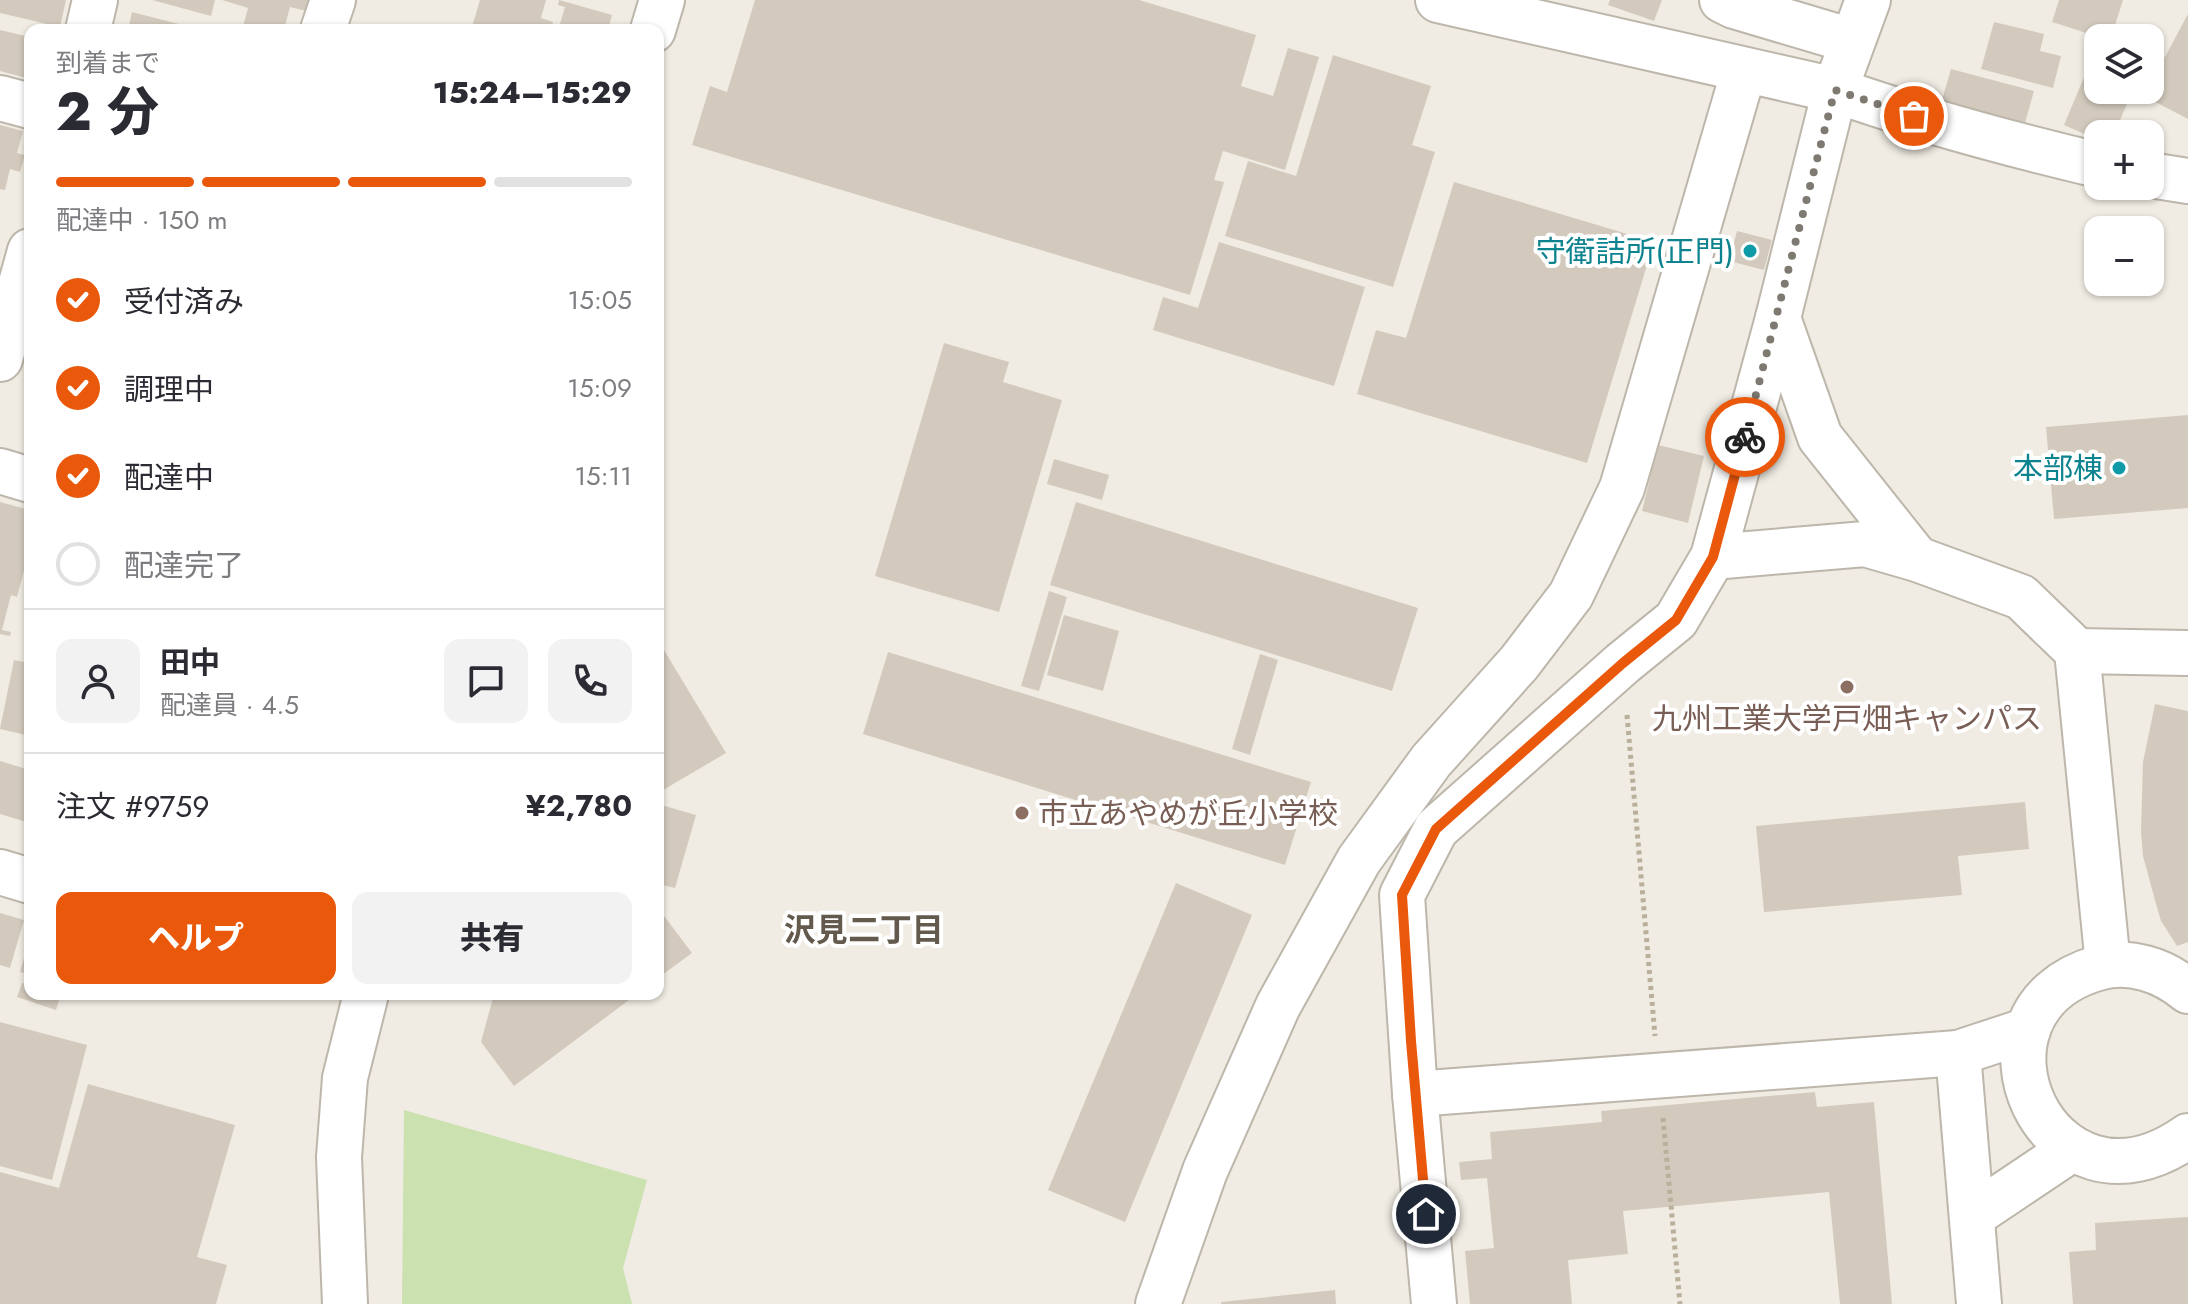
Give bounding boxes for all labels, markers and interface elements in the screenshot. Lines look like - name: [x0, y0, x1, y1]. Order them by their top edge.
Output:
- map controls: [2084, 24, 2164, 296]
- button: layers: [2084, 24, 2164, 104]
- text: 到着まで: [56, 44, 160, 82]
- text: 15:24–15:29: [433, 71, 632, 114]
- text: 2 分: [56, 74, 159, 150]
- pin: [1880, 82, 1948, 150]
- icon: bag: [1892, 94, 1936, 138]
- button: +: [2084, 120, 2164, 200]
- text: 配達中 · 150 m: [56, 201, 227, 239]
- button: −: [2084, 216, 2164, 296]
- place label: 守衛詰所(正門): [1535, 230, 1734, 273]
- marker: 守衛詰所(正門): [1741, 242, 1759, 260]
- icon: check: [56, 278, 100, 322]
- text: 受付済み: [124, 280, 244, 323]
- text: 15:05: [568, 281, 632, 319]
- icon: check: [56, 366, 100, 410]
- text: 調理中: [124, 368, 214, 411]
- text: 15:09: [567, 369, 632, 407]
- courier: [1705, 397, 1785, 477]
- icon: bike: [1723, 415, 1767, 459]
- place label: 本部棟: [2013, 447, 2103, 490]
- icon: check: [56, 454, 100, 498]
- text: 配達中: [124, 456, 214, 499]
- text: 15:11: [574, 457, 632, 495]
- marker: 本部棟: [2110, 459, 2128, 477]
- text: 配達完了: [124, 544, 244, 587]
- button: person: [56, 639, 140, 723]
- button: chat: [444, 639, 528, 723]
- button: phone: [548, 639, 632, 723]
- text: 田中: [160, 641, 220, 684]
- marker: 九州工業大学戸畑キャンパス: [1838, 678, 1856, 696]
- text: 配達員 · 4.5: [160, 686, 299, 724]
- place label: 九州工業大学戸畑キャンパス: [1652, 697, 2042, 740]
- text: ¥2,780: [526, 784, 632, 827]
- text: 注文 #9759: [56, 785, 209, 828]
- place label: 市立あやめが丘小学校: [1038, 792, 1338, 835]
- marker: 市立あやめが丘小学校: [1013, 804, 1031, 822]
- button: ヘルプ: [56, 892, 336, 984]
- button: 共有: [352, 892, 632, 984]
- district label: 沢見二丁目: [784, 907, 944, 953]
- pin: [1392, 1180, 1460, 1248]
- icon: home: [1404, 1192, 1448, 1236]

